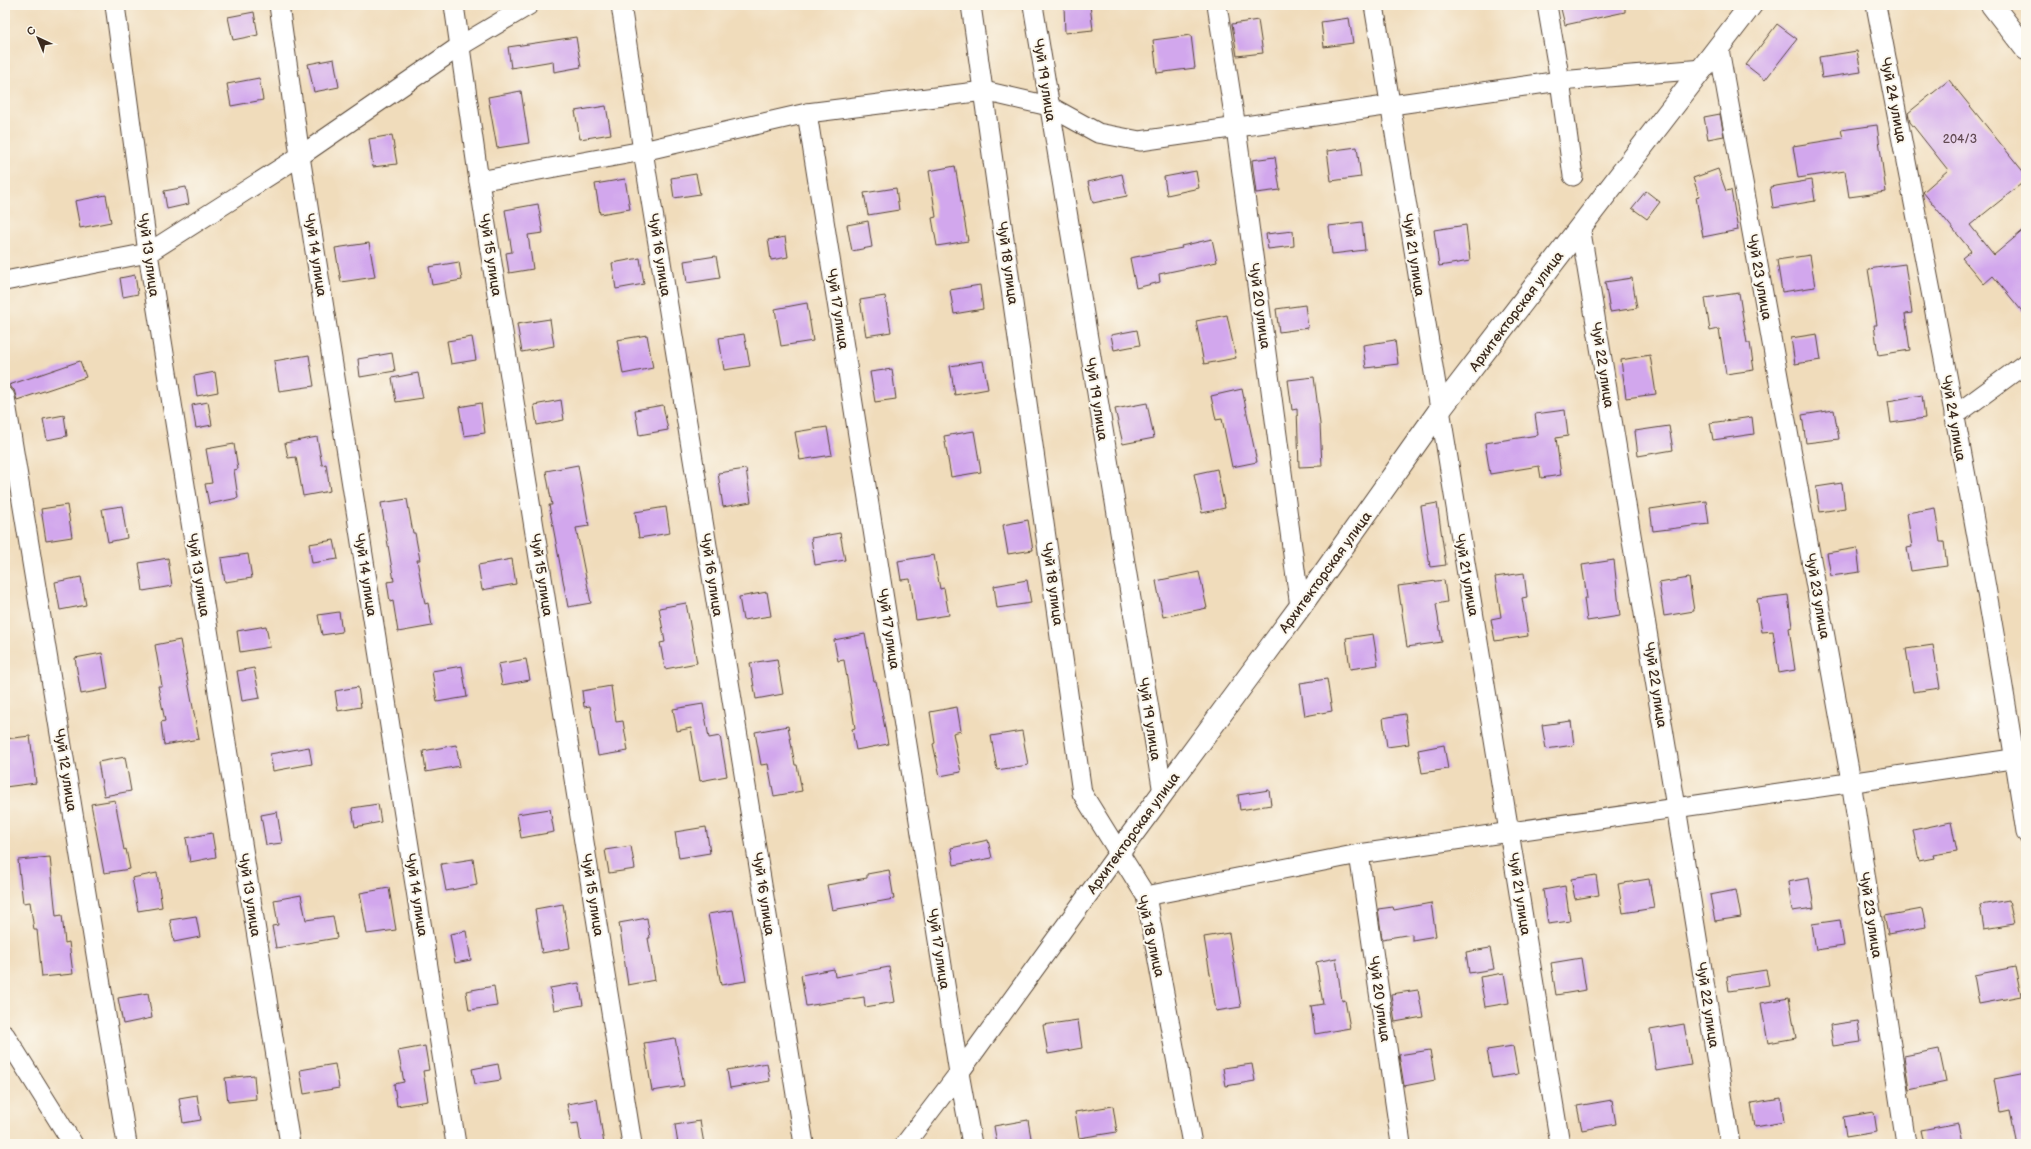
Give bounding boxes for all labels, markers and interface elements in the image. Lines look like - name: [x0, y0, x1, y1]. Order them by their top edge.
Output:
- north arrow: [18, 18, 58, 58]
- text: С: [24, 24, 39, 39]
- street label: Чуй 19 улица: [1030, 37, 1060, 123]
- street label: Чуй 24 улица: [1877, 56, 1910, 145]
- house number: 204/3: [1943, 132, 1977, 147]
- street label: Чуй 13 улица: [134, 212, 163, 299]
- street label: Чуй 14 улица: [301, 212, 331, 299]
- street label: Чуй 16 улица: [645, 212, 675, 299]
- street label: Чуй 21 улица: [1399, 212, 1429, 298]
- street label: Чуй 15 улица: [476, 213, 506, 298]
- street label: Чуй 18 улица: [993, 220, 1022, 306]
- street label: Чуй 23 улица: [1744, 233, 1776, 322]
- street label: Архитекторская улица: [1465, 247, 1568, 376]
- street label: Чуй 20 улица: [1245, 262, 1274, 351]
- street label: Чуй 17 улица: [823, 267, 852, 351]
- street label: Чуй 22 улица: [1587, 321, 1618, 410]
- street label: Чуй 19 улица: [1082, 356, 1112, 442]
- street label: Чуй 24 улица: [1938, 374, 1970, 463]
- street label: Архитекторская улица: [1275, 508, 1376, 637]
- street label: Чуй 13 улица: [184, 532, 214, 619]
- street label: Чуй 14 улица: [351, 532, 381, 619]
- street label: Чуй 16 улица: [697, 532, 727, 619]
- street label: Чуй 21 улица: [1451, 532, 1482, 618]
- street label: Чуй 15 улица: [527, 533, 557, 618]
- street label: Чуй 18 улица: [1038, 541, 1067, 627]
- street label: Чуй 23 улица: [1802, 552, 1834, 641]
- street label: Чуй 17 улица: [874, 587, 903, 671]
- street label: Чуй 22 улица: [1640, 641, 1671, 730]
- street label: Чуй 19 улица: [1135, 676, 1165, 762]
- street label: Чуй 12 улица: [51, 727, 81, 813]
- street label: Архитекторская улица: [1083, 769, 1184, 898]
- street label: Чуй 16 улица: [749, 851, 779, 938]
- street label: Чуй 21 улица: [1505, 851, 1535, 937]
- street label: Чуй 13 улица: [235, 852, 265, 939]
- street label: Чуй 14 улица: [402, 852, 432, 939]
- street label: Чуй 15 улица: [578, 853, 608, 938]
- street label: Чуй 23 улица: [1855, 871, 1886, 960]
- street label: Чуй 18 улица: [1133, 893, 1168, 979]
- street label: Чуй 17 улица: [924, 907, 953, 991]
- street label: Чуй 20 улица: [1365, 955, 1394, 1044]
- street label: Чуй 22 улица: [1692, 961, 1723, 1050]

